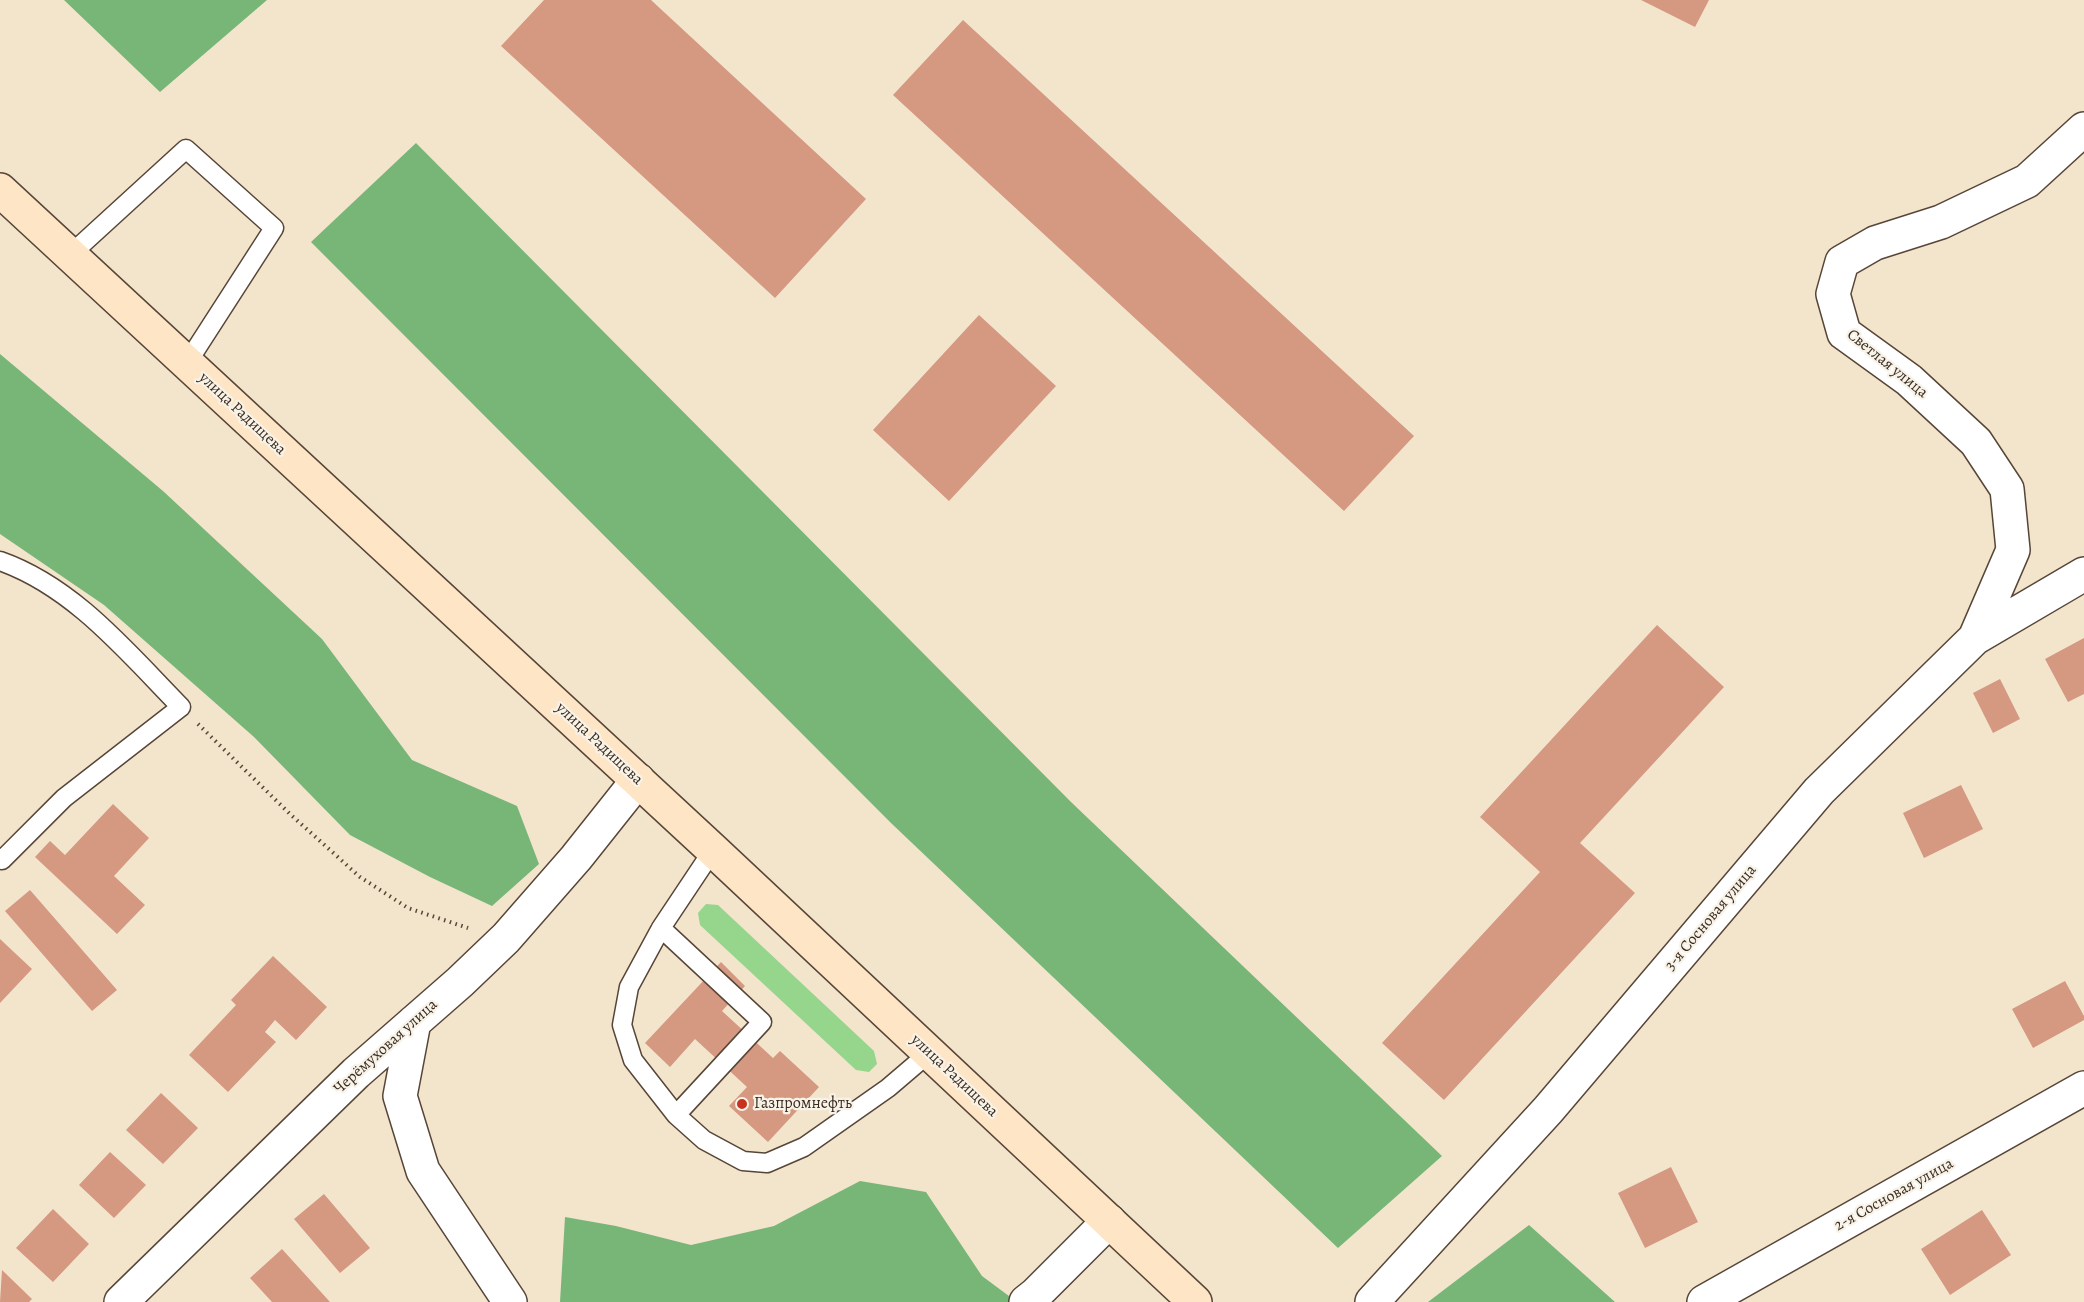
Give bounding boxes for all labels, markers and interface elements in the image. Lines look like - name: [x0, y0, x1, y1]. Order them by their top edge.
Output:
- street label: Светлая улица: [1843, 325, 1931, 403]
- street label: улица Радищева: [194, 369, 290, 459]
- street label: улица Радищева: [551, 699, 647, 789]
- street label: 3-я Сосновая улица: [1661, 861, 1761, 975]
- street label: Черёмуховая улица: [330, 996, 442, 1098]
- street label: улица Радищева: [906, 1031, 1002, 1121]
- place label: Газпромнефть: [754, 1094, 852, 1114]
- marker: Газпромнефть: [735, 1097, 749, 1111]
- street label: 2-я Сосновая улица: [1831, 1154, 1957, 1236]

